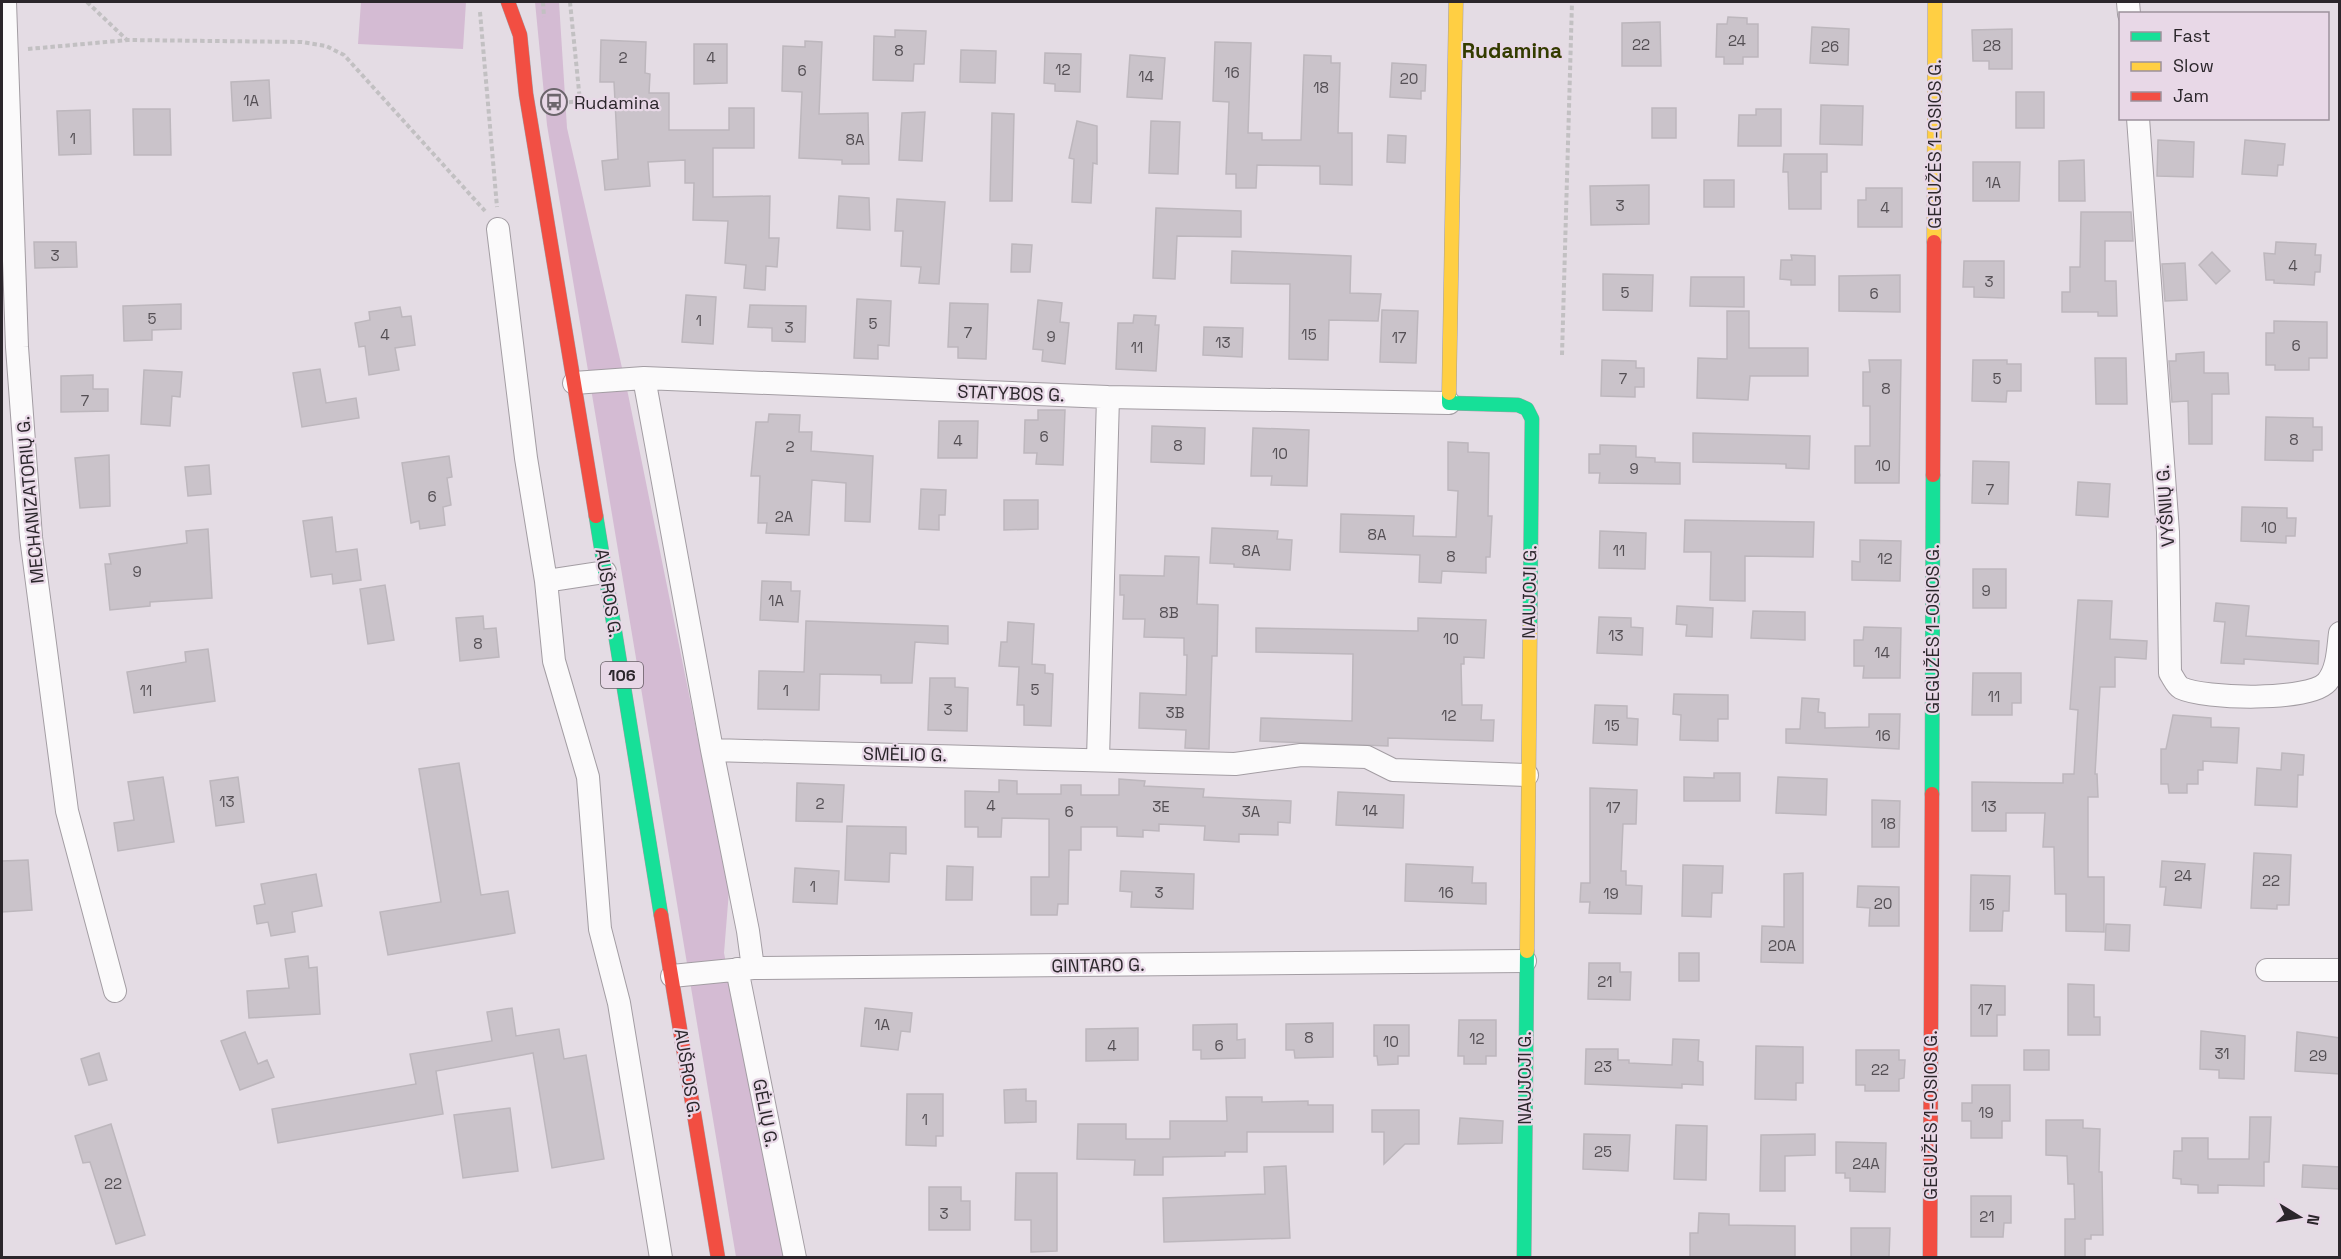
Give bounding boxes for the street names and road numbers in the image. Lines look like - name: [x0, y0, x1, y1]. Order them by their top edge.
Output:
- street label: GEGUŽĖS 1-OSIOS G.: [1923, 59, 1946, 229]
- street label: STATYBOS G.: [957, 380, 1065, 406]
- street label: MECHANIZATORIŲ G.: [11, 415, 49, 585]
- street label: VYŠNIŲ G.: [2151, 464, 2179, 548]
- street label: GEGUŽĖS 1-OSIOS G.: [1921, 544, 1944, 714]
- street label: NAUJOJI G.: [1517, 545, 1541, 639]
- street label: AUŠROS G.: [591, 547, 627, 639]
- road number: 106: [601, 662, 643, 688]
- street label: SMĖLIO G.: [863, 742, 947, 766]
- street label: GINTARO G.: [1051, 953, 1145, 977]
- street label: AUŠROS G.: [670, 1027, 706, 1119]
- street label: GEGUŽĖS 1-OSIOS G.: [1919, 1030, 1942, 1200]
- street label: NAUJOJI G.: [1513, 1031, 1536, 1125]
- street label: GĖLIŲ G.: [748, 1077, 784, 1149]

